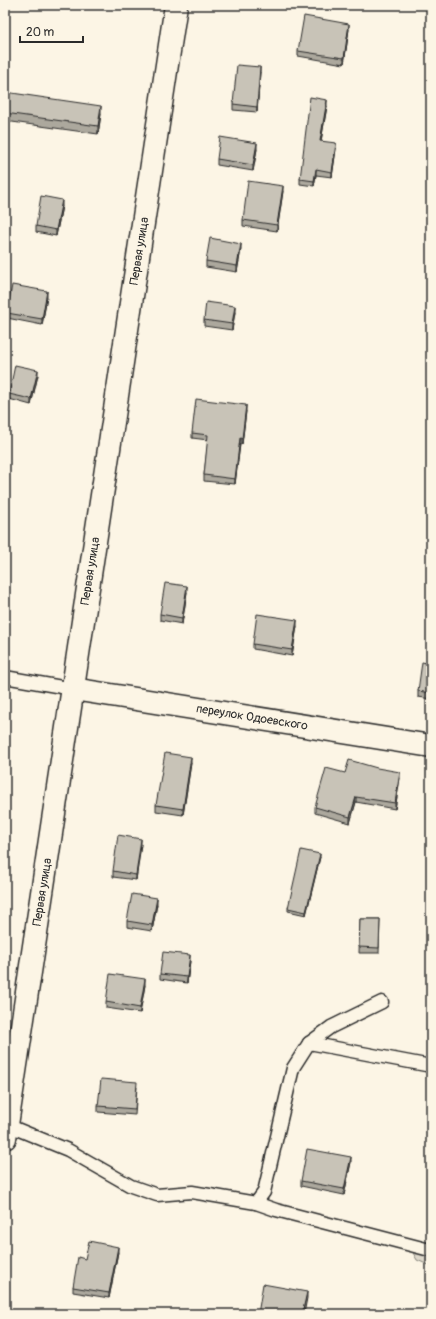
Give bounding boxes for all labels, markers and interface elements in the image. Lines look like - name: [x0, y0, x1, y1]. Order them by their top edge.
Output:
- scale bar: [20, 18, 83, 44]
- text: 20 m: [26, 25, 55, 40]
- street label: Первая улица: [127, 216, 152, 286]
- street label: Первая улица: [78, 536, 103, 606]
- street label: переулок Одоевского: [195, 701, 309, 734]
- street label: Первая улица: [30, 857, 55, 927]

